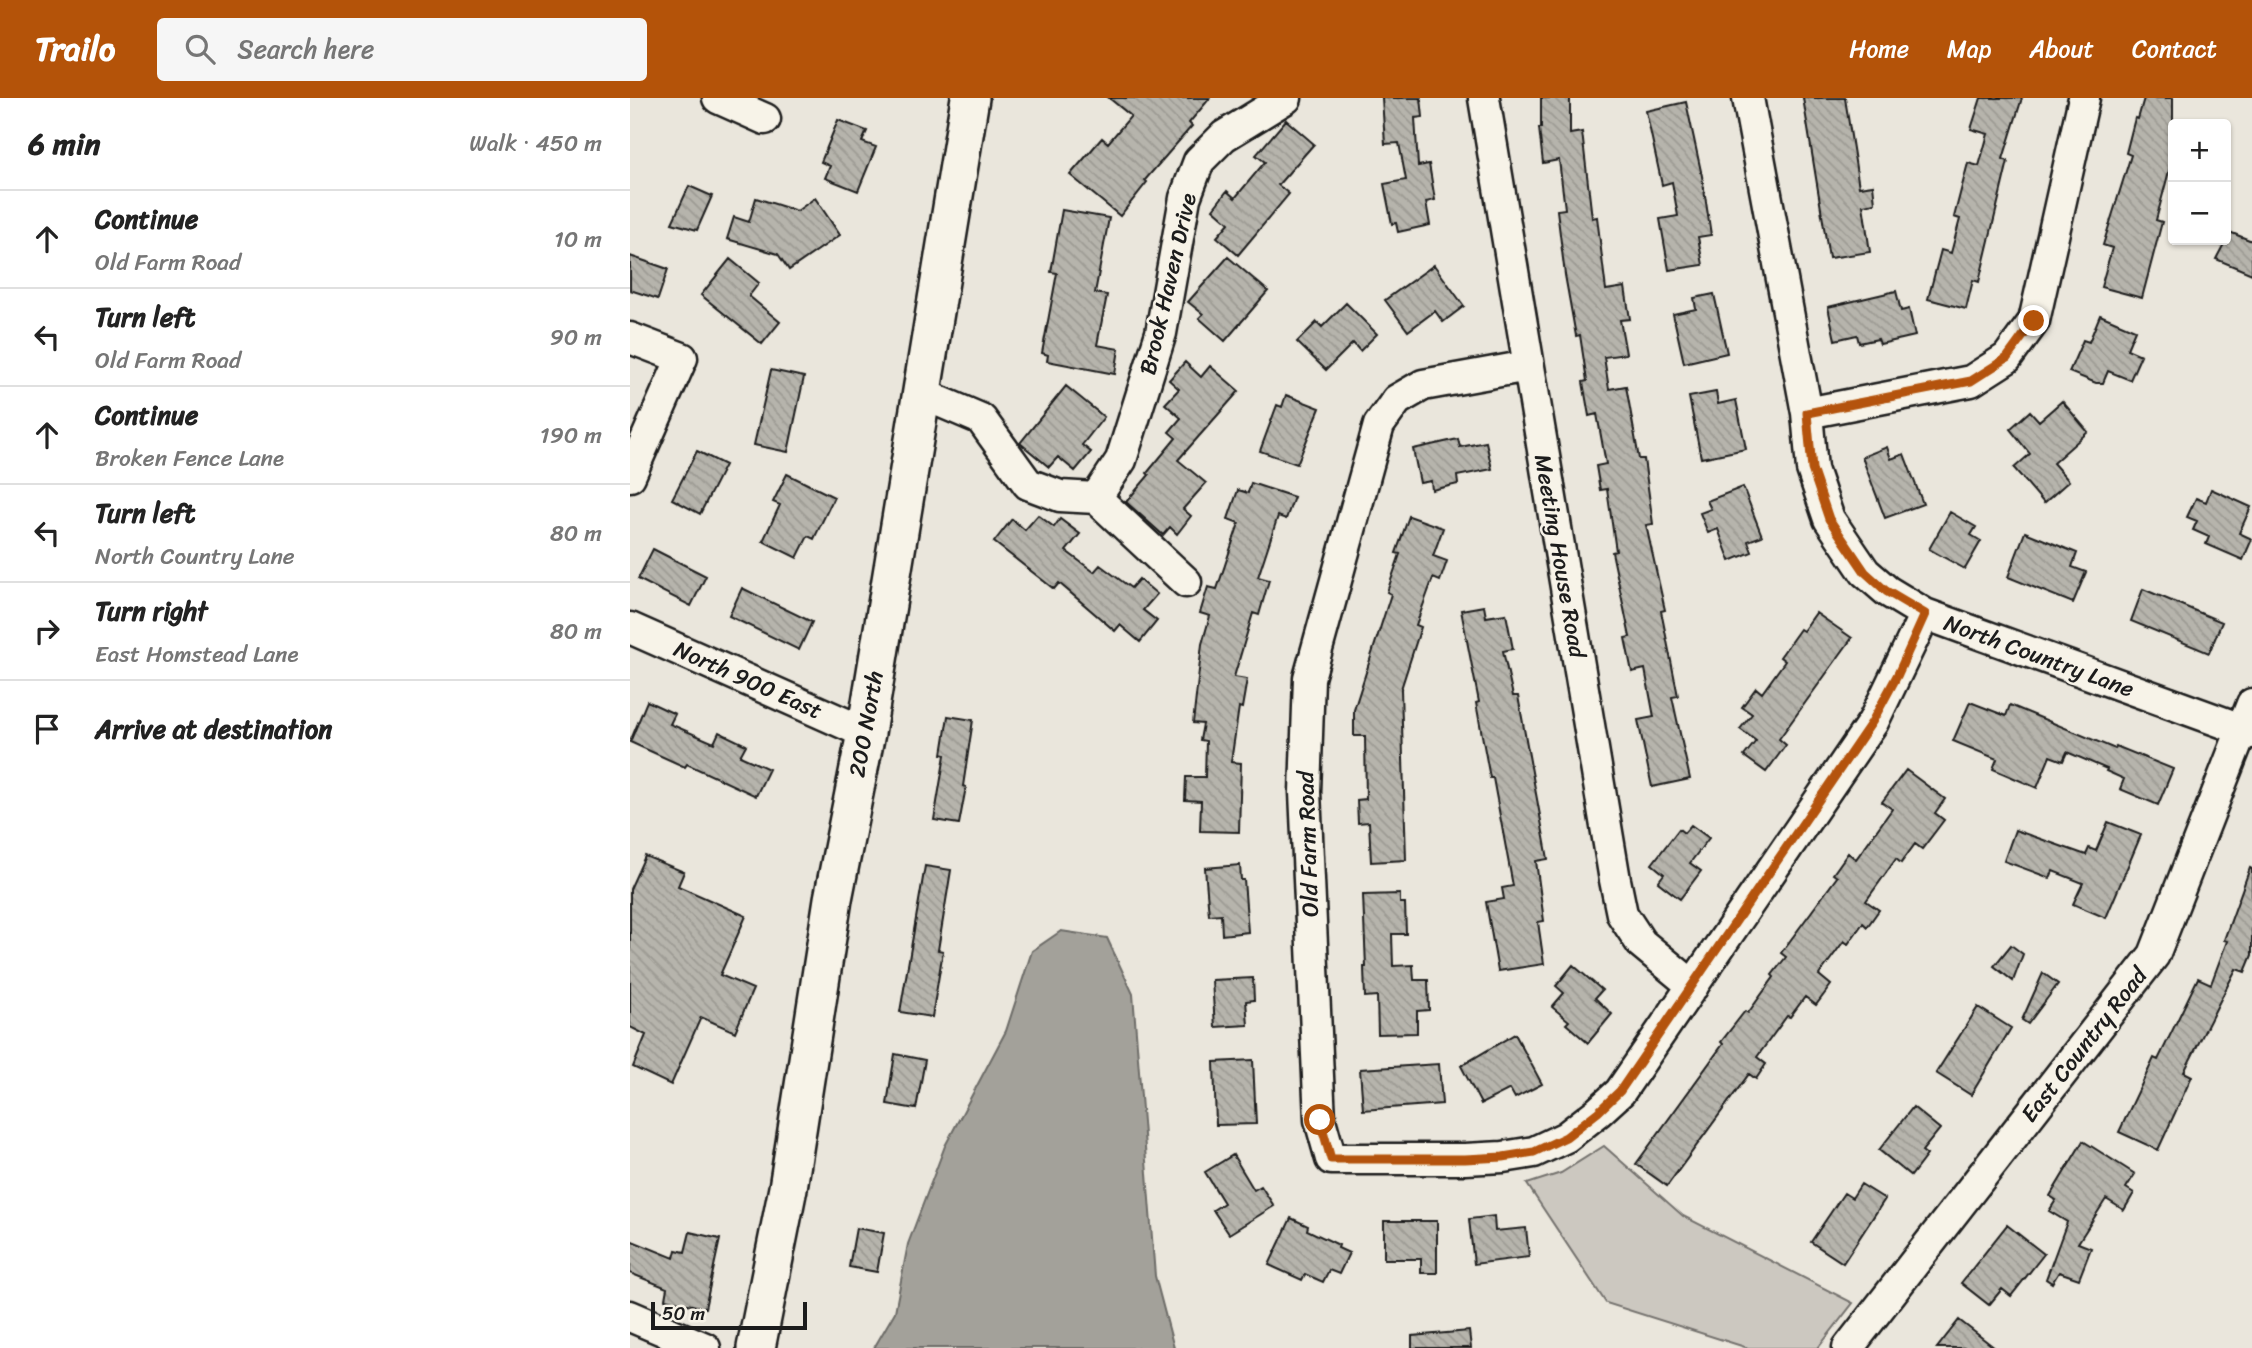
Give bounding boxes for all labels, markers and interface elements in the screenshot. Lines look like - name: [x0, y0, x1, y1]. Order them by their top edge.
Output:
- search box: [157, 18, 647, 81]
- text: Trailo: [35, 20, 115, 78]
- text: Search here: [237, 26, 374, 72]
- text: Home: [1849, 28, 1909, 70]
- text: Map: [1947, 28, 1991, 70]
- text: About: [2029, 28, 2094, 70]
- text: Contact: [2132, 28, 2217, 70]
- icon: search: [181, 30, 219, 68]
- text: 6 min: [28, 117, 100, 171]
- map controls: [2168, 119, 2231, 245]
- button: +: [2168, 119, 2231, 182]
- text: Walk · 450 m: [469, 123, 602, 164]
- button: −: [2168, 182, 2231, 245]
- street label: Brook Haven Drive: [1127, 189, 1209, 379]
- text: Continue: [95, 196, 198, 242]
- text: 10 m: [554, 219, 602, 260]
- icon: ahead: [28, 220, 66, 258]
- text: Old Farm Road: [95, 242, 241, 283]
- text: Turn left: [95, 294, 195, 340]
- route end: [2018, 305, 2049, 336]
- text: 90 m: [550, 317, 602, 358]
- icon: left: [28, 318, 66, 356]
- text: Old Farm Road: [95, 340, 241, 381]
- text: Continue: [95, 392, 198, 438]
- text: 190 m: [540, 415, 602, 456]
- icon: ahead: [28, 416, 66, 454]
- text: Broken Fence Lane: [95, 438, 284, 479]
- street label: Meeting House Road: [1522, 451, 1598, 663]
- text: Turn left: [95, 490, 195, 536]
- text: 80 m: [550, 513, 602, 554]
- icon: left: [28, 514, 66, 552]
- text: North Country Lane: [95, 536, 295, 577]
- text: Turn right: [95, 588, 208, 634]
- street label: North Country Lane: [1938, 603, 2140, 709]
- text: 80 m: [550, 611, 602, 652]
- icon: right: [28, 612, 66, 650]
- street label: North 900 East: [667, 629, 829, 731]
- text: East Homstead Lane: [95, 634, 299, 675]
- street label: 200 North: [836, 668, 896, 780]
- text: Arrive at destination: [95, 706, 332, 752]
- icon: arrive: [28, 710, 66, 748]
- street label: Old Farm Road: [1285, 768, 1331, 918]
- street label: East Country Road: [2010, 957, 2159, 1132]
- route start: [1304, 1104, 1335, 1135]
- text: 50 m: [662, 1297, 705, 1330]
- scale bar: [651, 1299, 807, 1331]

